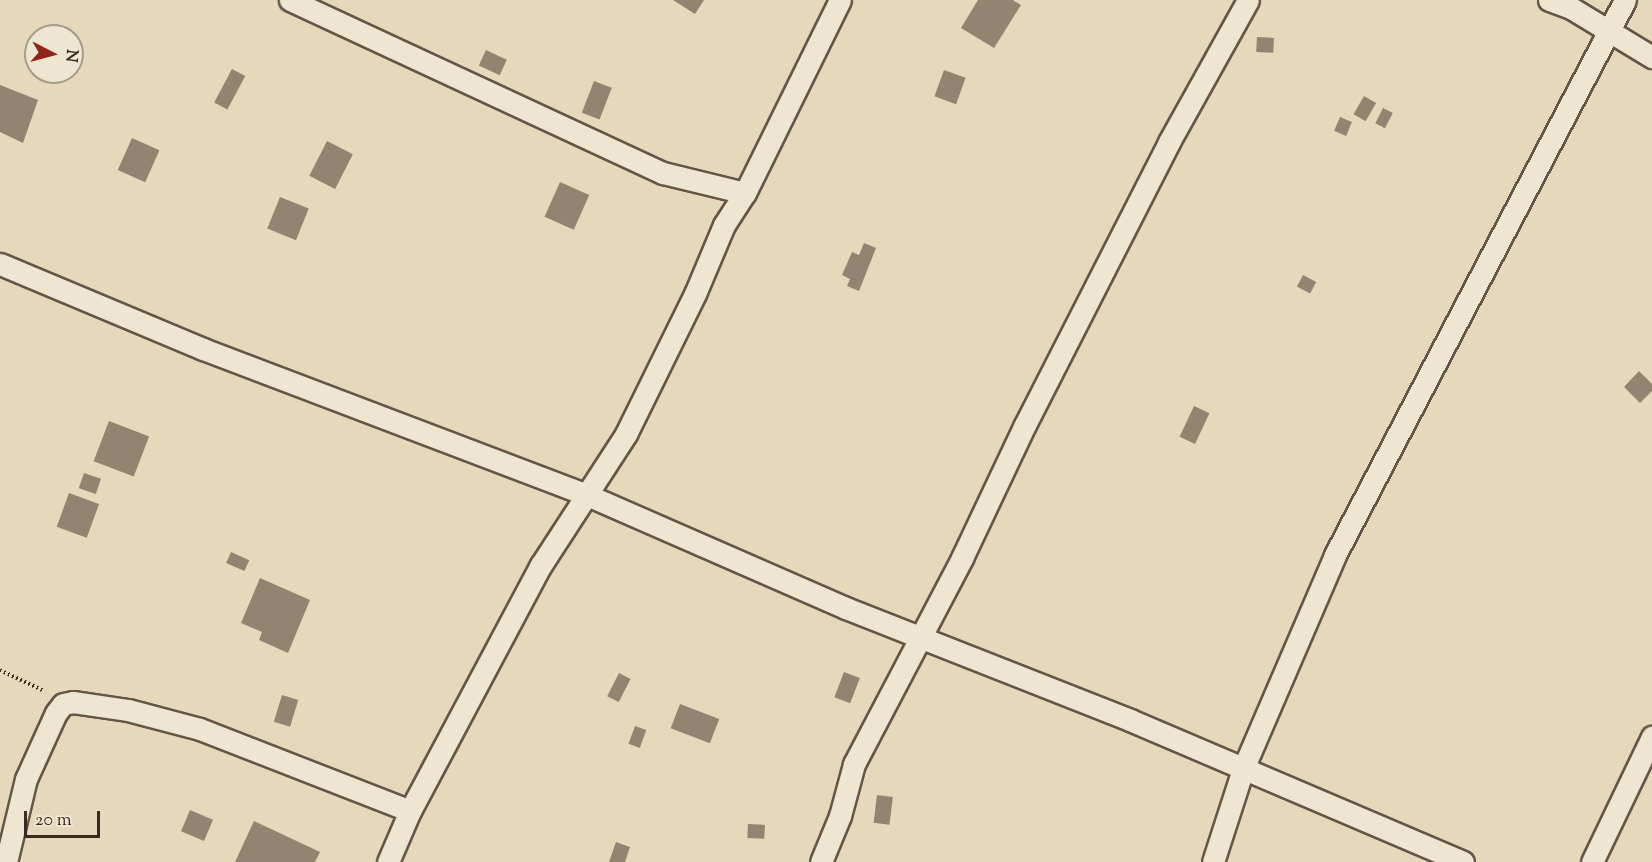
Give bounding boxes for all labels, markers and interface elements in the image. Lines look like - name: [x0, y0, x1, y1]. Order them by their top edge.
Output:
- north arrow: [24, 24, 84, 84]
- text: N: [58, 48, 83, 63]
- scale bar: [27, 799, 104, 837]
- text: 20 m: [35, 808, 72, 834]

